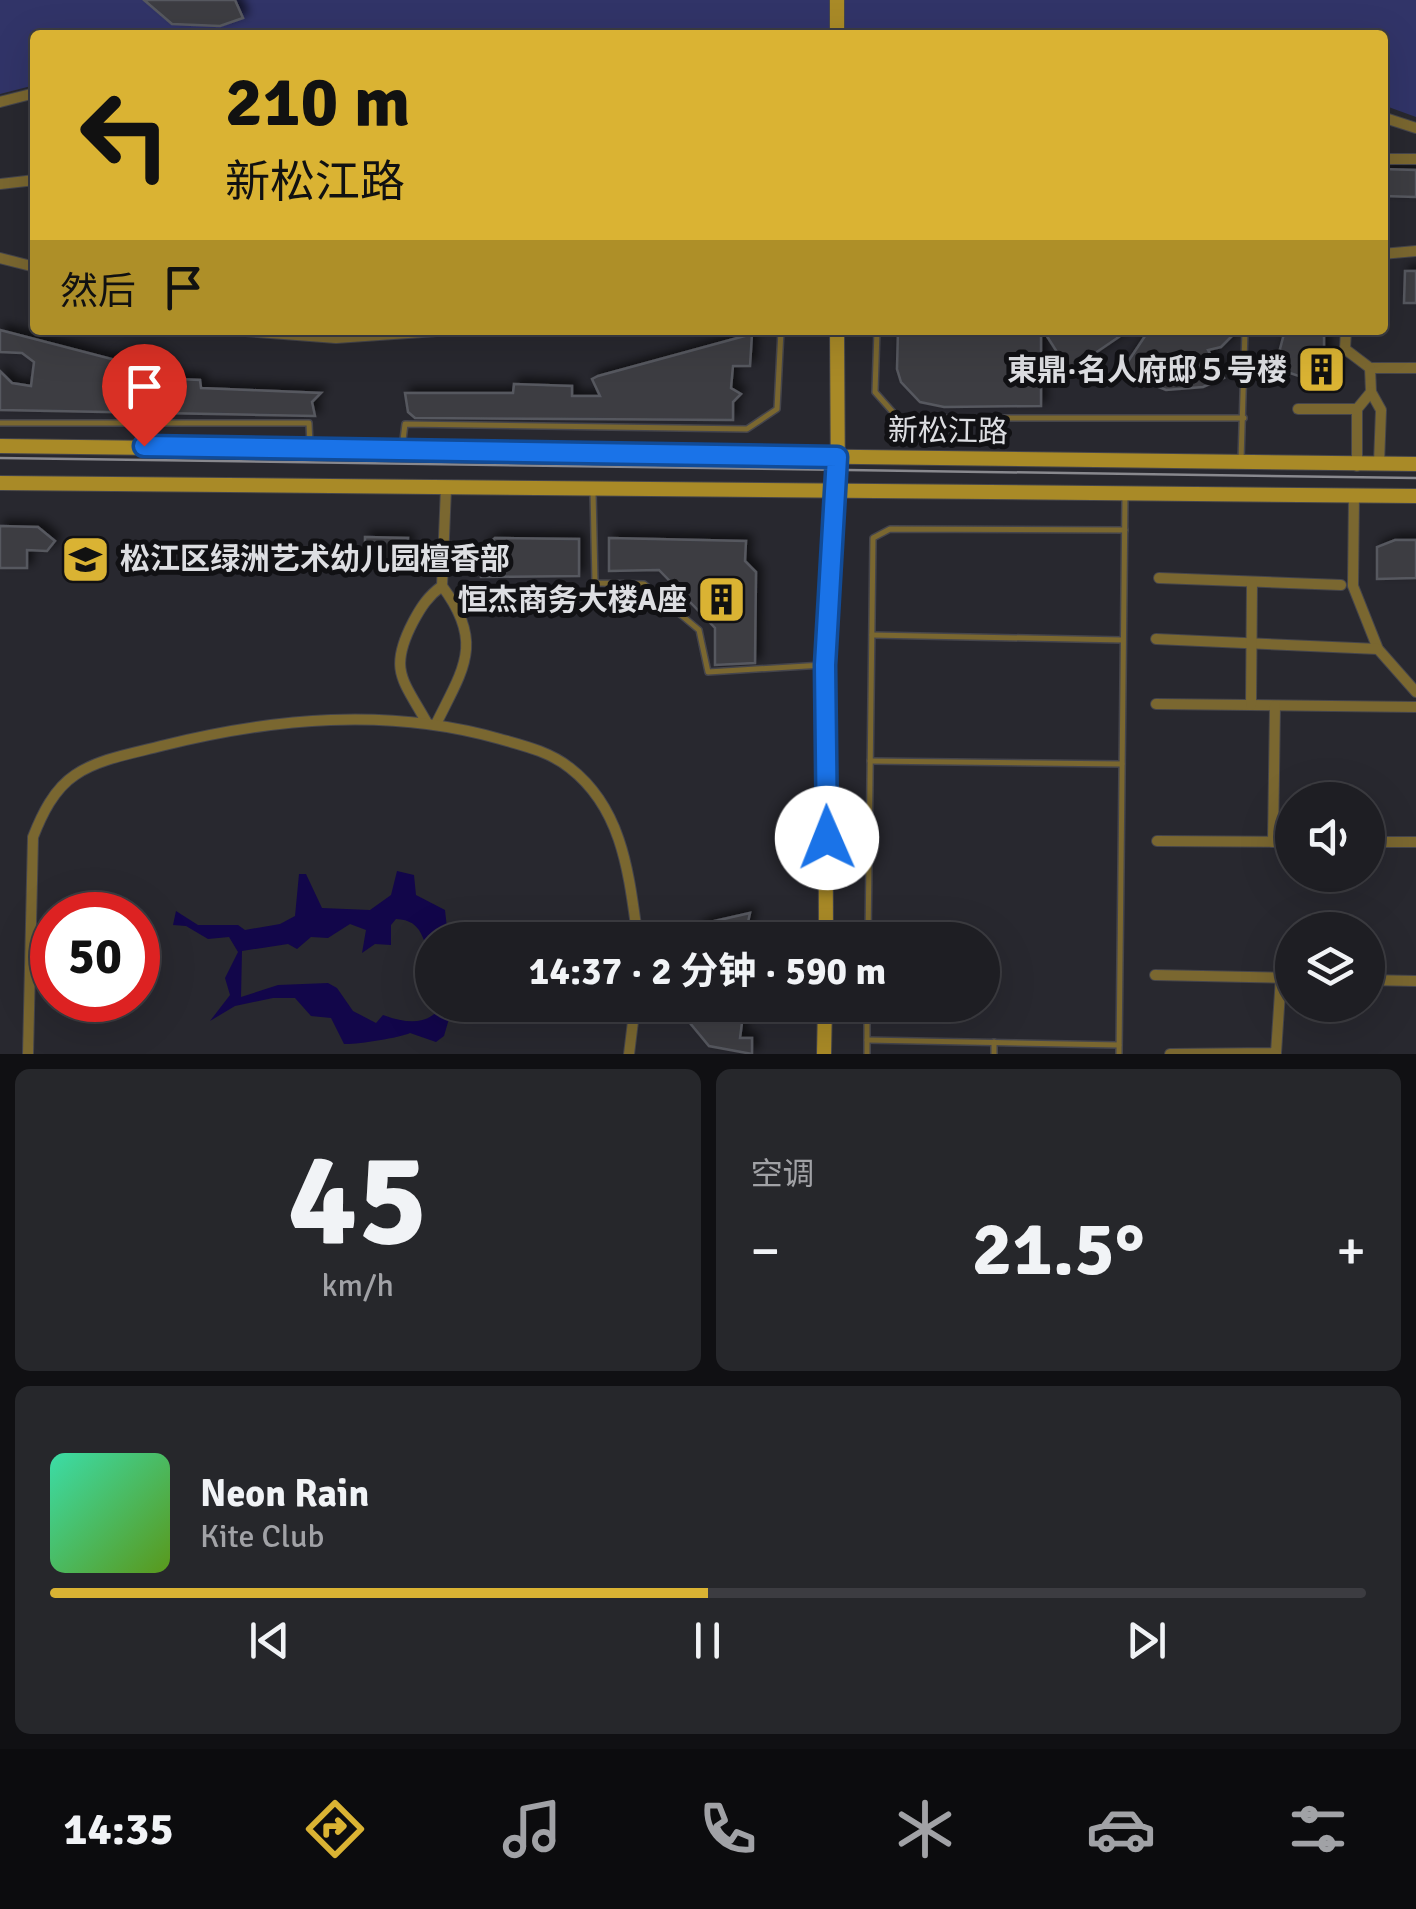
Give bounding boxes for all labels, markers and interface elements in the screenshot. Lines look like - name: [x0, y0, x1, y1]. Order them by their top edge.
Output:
- text: 210 m: [225, 59, 410, 145]
- icon: left: [60, 70, 190, 200]
- text: 新松江路: [225, 155, 405, 210]
- icon: arrive: [156, 260, 211, 315]
- text: 然后: [60, 268, 136, 315]
- pin: [102, 344, 187, 447]
- building icon: 東鼎·名人府邸５号楼: [1296, 344, 1348, 396]
- place label: 東鼎·名人府邸５号楼: [1007, 352, 1287, 389]
- icon: arrive: [117, 359, 172, 414]
- street label: 新松江路: [888, 412, 1008, 451]
- school or university icon: 松江区绿洲艺术幼儿园檀香部: [59, 533, 111, 585]
- place label: 松江区绿洲艺术幼儿园檀香部: [120, 541, 510, 578]
- building icon: 恒杰商务大楼A座: [696, 574, 748, 626]
- place label: 恒杰商务大楼A座: [458, 582, 687, 619]
- map controls: [1275, 782, 1385, 1022]
- button: sound: [1275, 782, 1385, 892]
- position arrow: [775, 786, 879, 890]
- speed limit sign: 50: [30, 892, 160, 1022]
- button: layers: [1275, 912, 1385, 1022]
- text: 14:37 · 2 分钟 · 590 m: [529, 948, 886, 995]
- text: 45: [288, 1121, 428, 1281]
- text: 空调: [751, 1155, 815, 1194]
- text: 21.5°: [972, 1203, 1145, 1296]
- text: −: [751, 1217, 780, 1285]
- text: +: [1336, 1217, 1366, 1285]
- text: km/h: [322, 1266, 394, 1305]
- text: Neon Rain: [200, 1470, 369, 1517]
- text: Kite Club: [200, 1517, 324, 1556]
- icon: previous: [242, 1613, 297, 1668]
- icon: pause: [680, 1613, 735, 1668]
- icon: next: [1119, 1613, 1174, 1668]
- icon: directions: [300, 1794, 370, 1864]
- icon: music: [497, 1794, 567, 1864]
- icon: phone: [693, 1794, 763, 1864]
- icon: climate: [890, 1794, 960, 1864]
- icon: car: [1086, 1794, 1156, 1864]
- icon: filters: [1283, 1794, 1353, 1864]
- text: 14:35: [63, 1802, 174, 1857]

